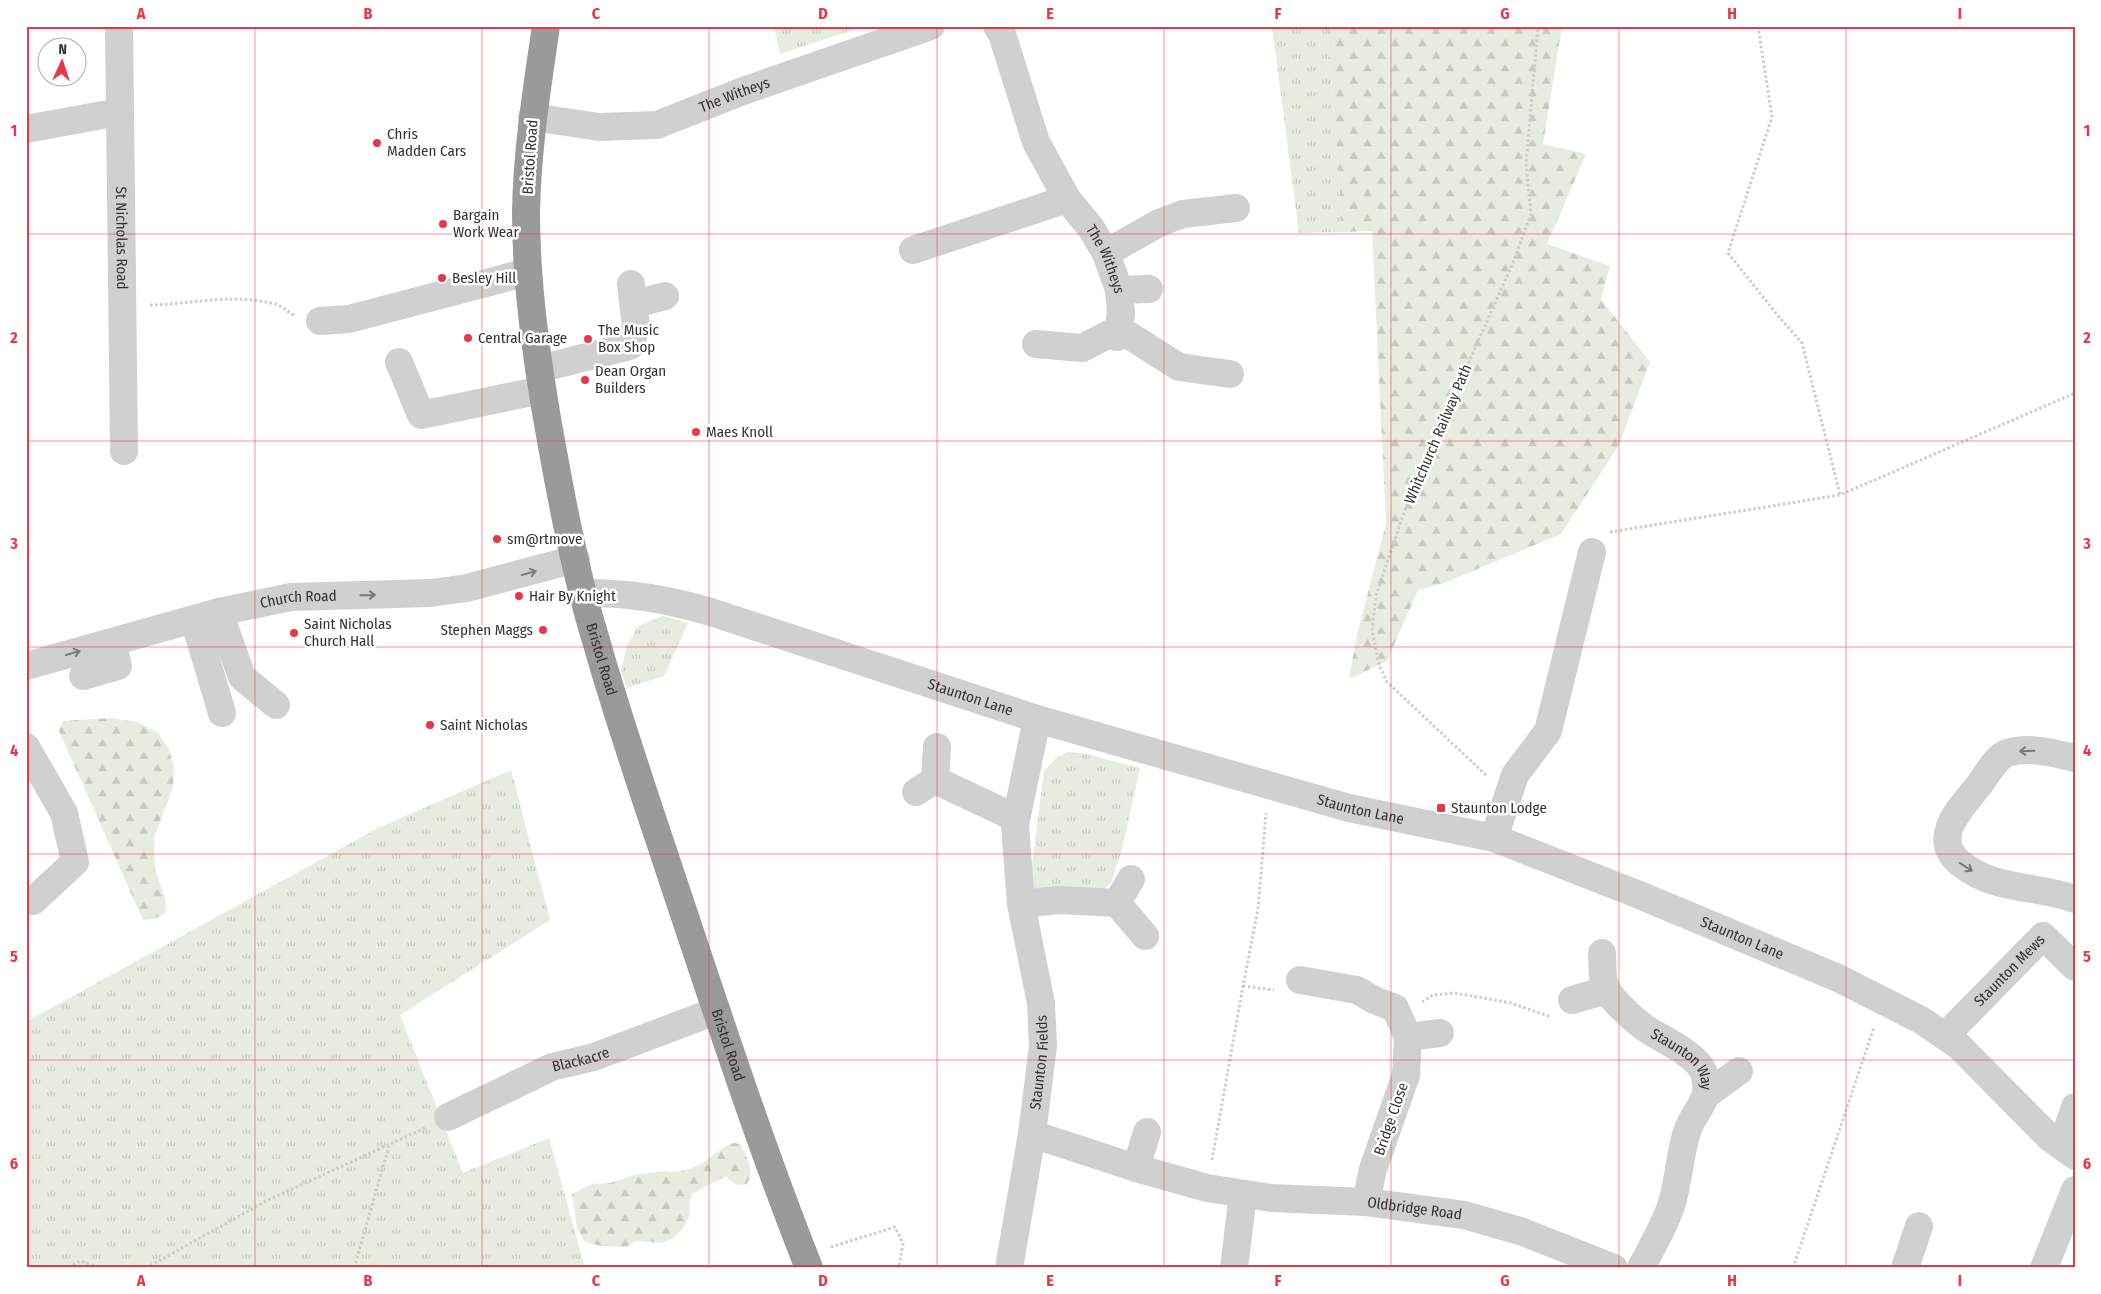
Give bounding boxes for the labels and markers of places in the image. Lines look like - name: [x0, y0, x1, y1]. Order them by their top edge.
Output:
- place label: Chris Madden Cars: [387, 125, 466, 160]
- marker: Chris Madden Cars: [371, 137, 383, 149]
- place label: Bargain Work Wear: [453, 206, 519, 241]
- marker: Bargain Work Wear: [437, 218, 449, 230]
- place label: Besley Hill: [452, 269, 516, 287]
- marker: Besley Hill: [436, 272, 448, 284]
- place label: The Music Box Shop: [598, 321, 659, 356]
- place label: Central Garage: [478, 329, 567, 347]
- marker: Central Garage: [462, 332, 474, 344]
- marker: The Music Box Shop: [582, 333, 594, 345]
- place label: Dean Organ Builders: [595, 362, 666, 397]
- marker: Dean Organ Builders: [579, 374, 591, 386]
- place label: Maes Knoll: [706, 423, 773, 441]
- marker: Maes Knoll: [690, 426, 702, 438]
- place label: sm@rtmove: [507, 530, 582, 548]
- marker: sm@rtmove: [491, 533, 503, 545]
- place label: Hair By Knight: [529, 587, 616, 605]
- marker: Hair By Knight: [513, 590, 525, 602]
- place label: Saint Nicholas Church Hall: [304, 615, 392, 650]
- place label: Stephen Maggs: [440, 621, 533, 639]
- marker: Stephen Maggs: [537, 624, 549, 636]
- marker: Saint Nicholas Church Hall: [288, 627, 300, 639]
- place label: Saint Nicholas: [440, 716, 528, 734]
- marker: Saint Nicholas: [424, 719, 436, 731]
- place label: Staunton Lodge: [1451, 799, 1547, 817]
- marker: Staunton Lodge: [1435, 802, 1447, 814]

